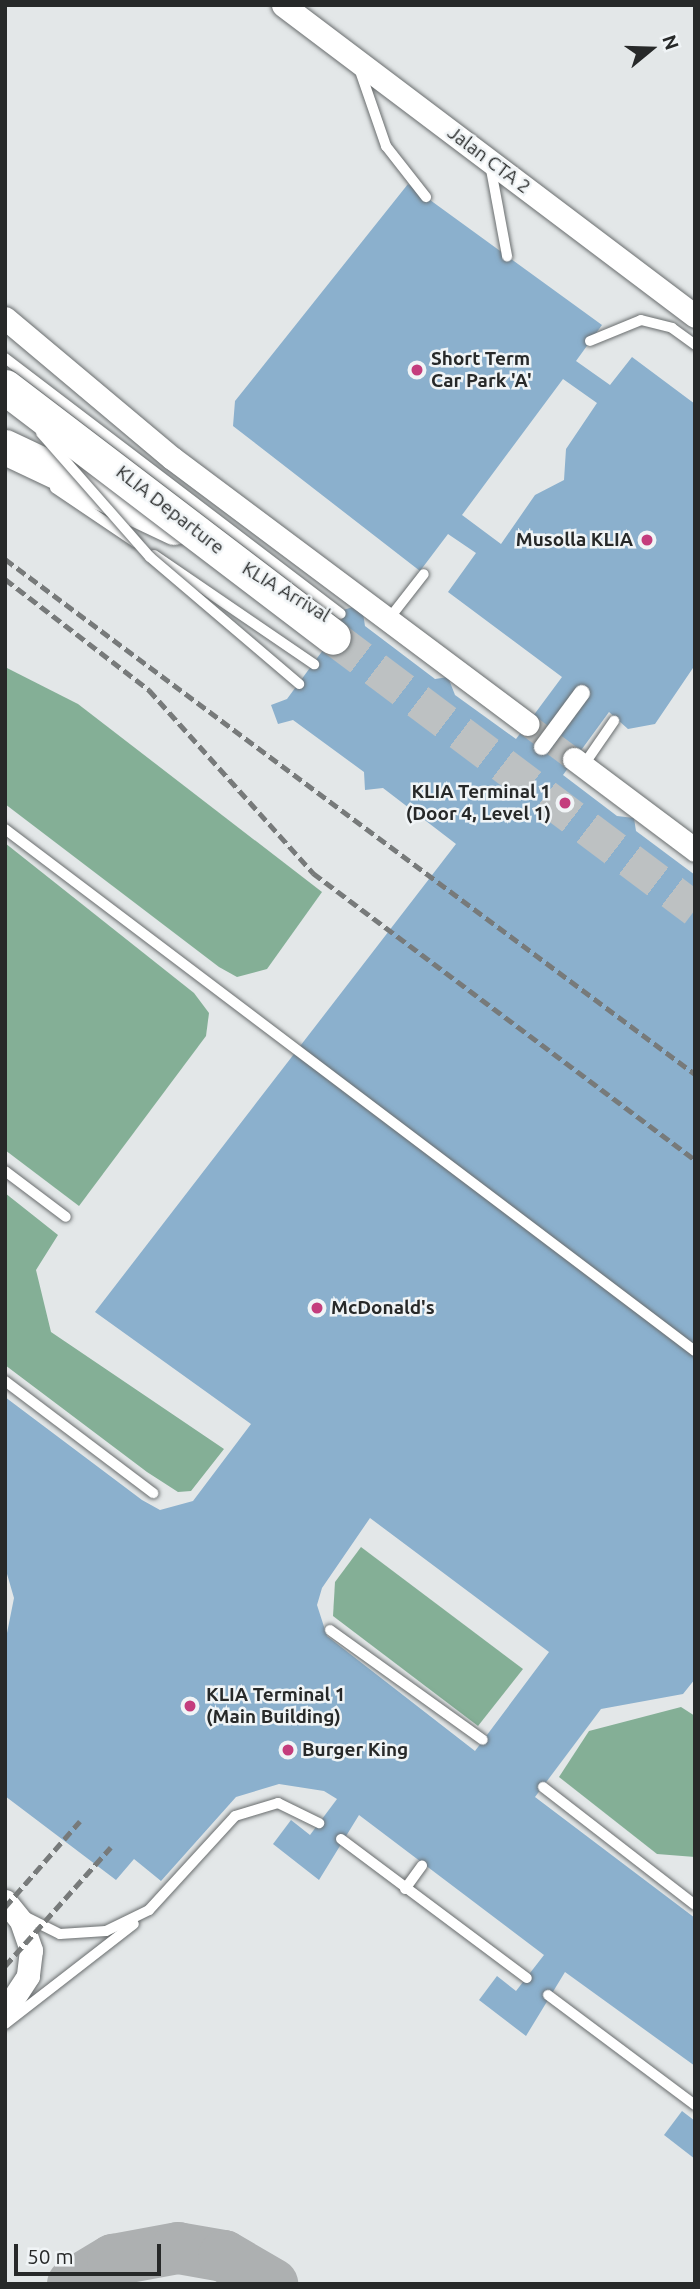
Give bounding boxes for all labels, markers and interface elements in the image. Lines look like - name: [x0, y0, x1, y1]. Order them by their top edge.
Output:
- north arrow: [616, 14, 686, 84]
- text: N: [658, 32, 684, 52]
- street label: Jalan CTA 2: [443, 121, 535, 199]
- place label: Short Term Car Park 'A': [431, 348, 532, 392]
- marker: Short Term Car Park 'A': [409, 362, 425, 378]
- street label: KLIA Departure: [111, 461, 229, 559]
- place label: Musolla KLIA: [516, 529, 633, 551]
- marker: Musolla KLIA: [639, 532, 655, 548]
- street label: KLIA Arrival: [238, 557, 334, 627]
- place label: KLIA Terminal 1 (Door 4, Level 1): [406, 781, 551, 825]
- marker: KLIA Terminal 1 (Door 4, Level 1): [557, 795, 573, 811]
- place label: McDonald's: [331, 1297, 435, 1319]
- marker: McDonald's: [309, 1300, 325, 1316]
- place label: KLIA Terminal 1 (Main Building): [206, 1684, 346, 1728]
- marker: KLIA Terminal 1 (Main Building): [180, 1696, 200, 1716]
- place label: Burger King: [302, 1739, 408, 1761]
- marker: Burger King: [280, 1742, 296, 1758]
- scale bar: [18, 2230, 164, 2274]
- text: 50 m: [27, 2244, 74, 2268]

